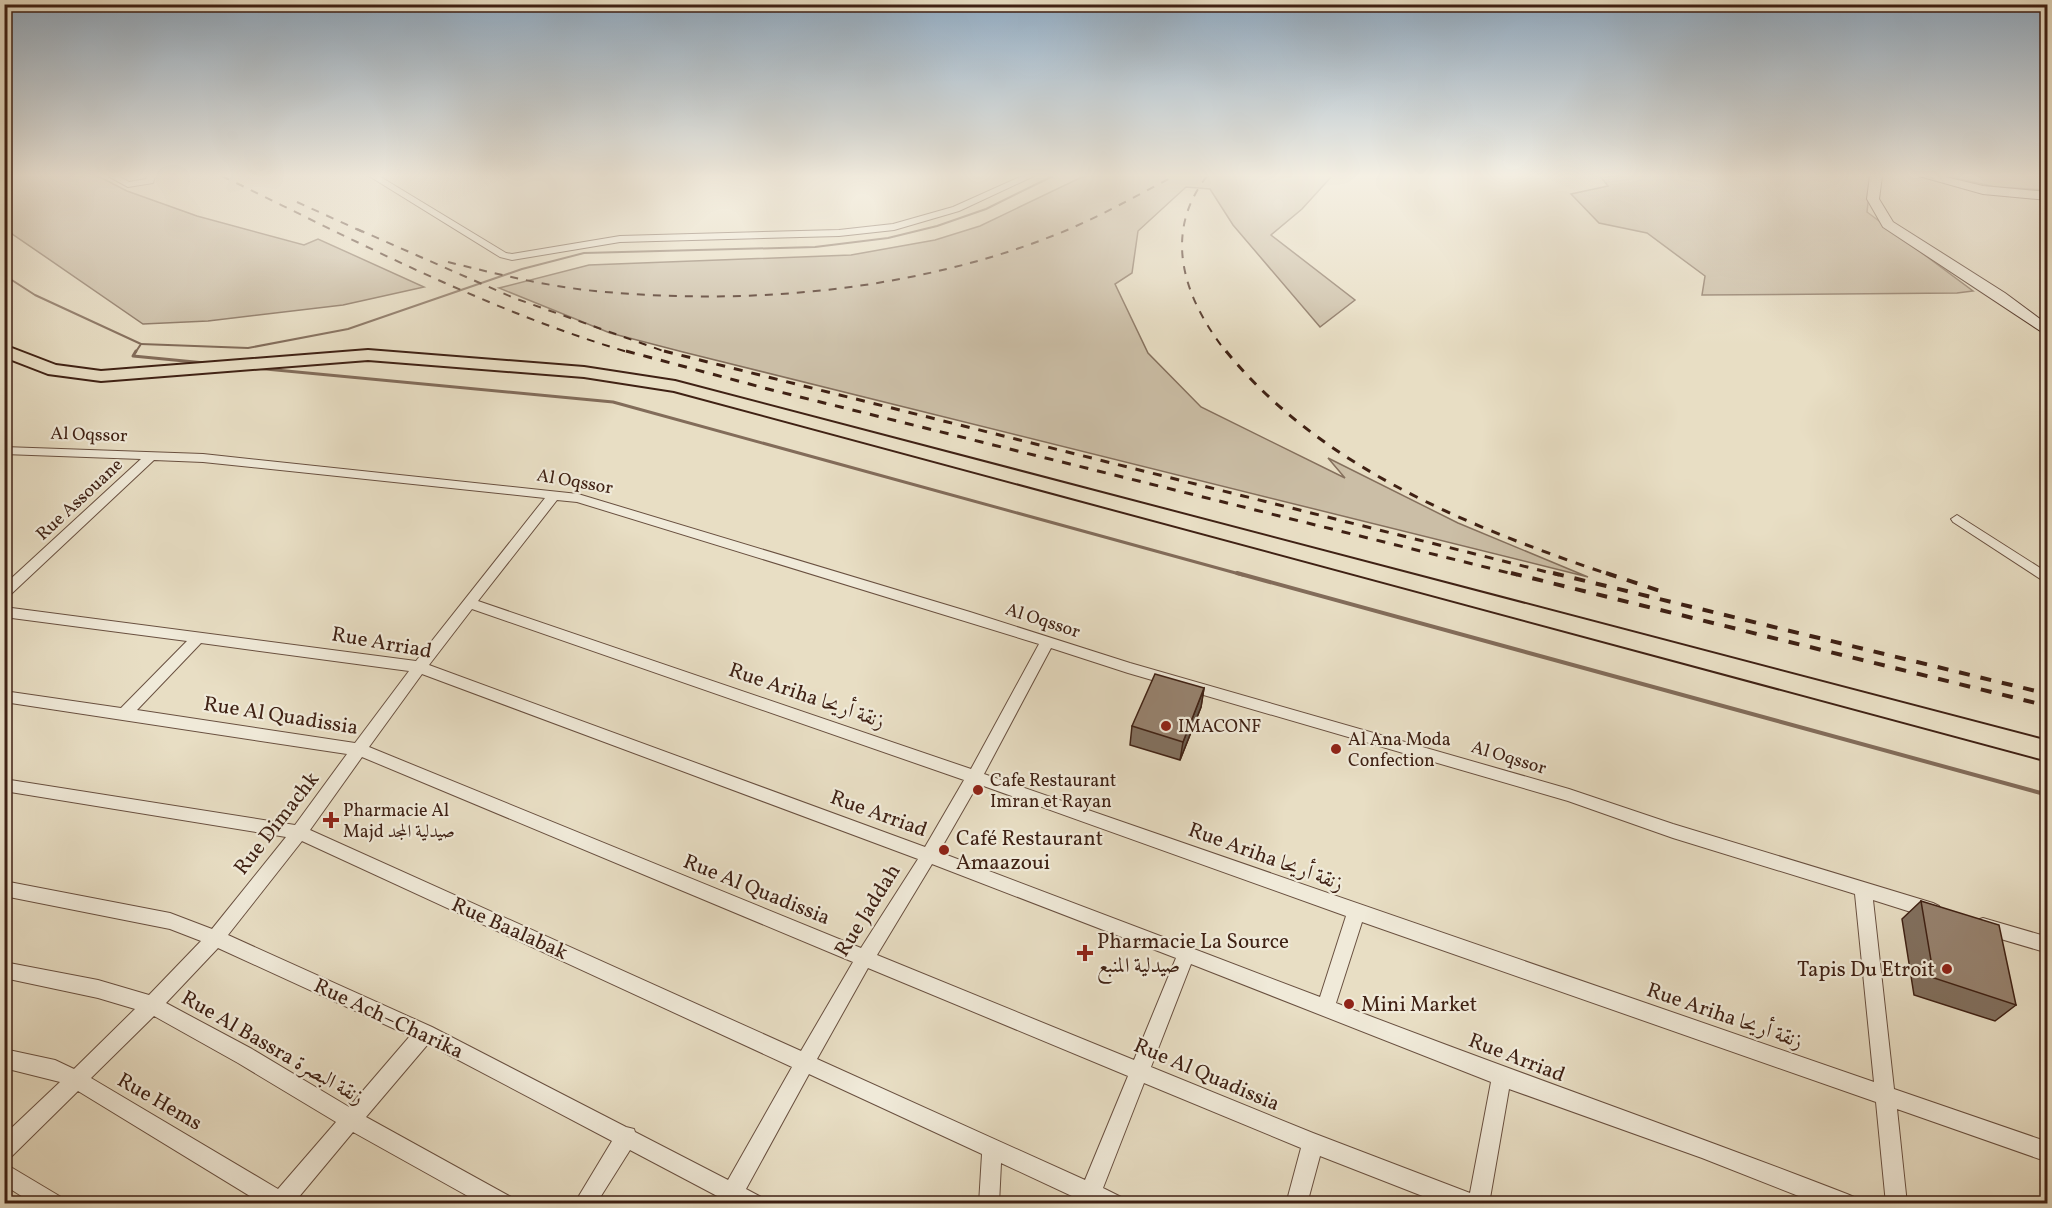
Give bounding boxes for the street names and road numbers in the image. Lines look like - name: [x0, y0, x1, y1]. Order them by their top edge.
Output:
- street label: Al Oqssor: [50, 422, 128, 449]
- street label: Rue Assouane: [31, 453, 129, 547]
- street label: Al Oqssor: [535, 463, 615, 502]
- street label: Al Oqssor: [1002, 598, 1084, 645]
- street label: Rue Arriad: [329, 620, 434, 667]
- street label: Rue Ariha زنقة أريحا: [725, 654, 889, 737]
- street label: Rue Al Quadissia: [201, 690, 360, 743]
- street label: Al Oqssor: [1468, 735, 1550, 782]
- street label: Rue Dimachk: [228, 766, 327, 882]
- street label: Rue Arriad: [826, 783, 931, 845]
- street label: Rue Ariha زنقة أريحا: [1184, 814, 1348, 899]
- street label: Rue Al Quadissia: [679, 848, 834, 933]
- street label: Rue Jaddah: [828, 859, 908, 963]
- street label: Rue Baalabak: [447, 891, 573, 968]
- street label: Rue Ach–Charika: [309, 972, 468, 1067]
- street label: Rue Ariha زنقة أريحا: [1643, 974, 1807, 1057]
- street label: Rue Al Bassra زنقة البصرة: [176, 984, 369, 1112]
- street label: Rue Arriad: [1464, 1027, 1569, 1090]
- street label: Rue Al Quadissia: [1129, 1032, 1284, 1119]
- street label: Rue Hems: [111, 1066, 207, 1138]

